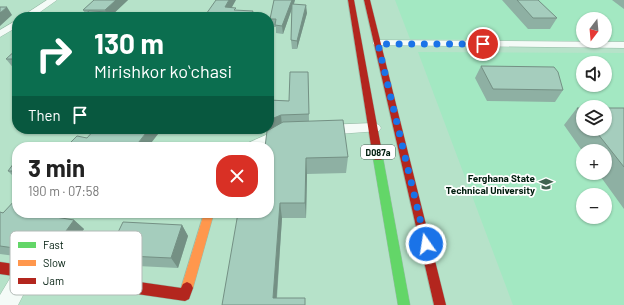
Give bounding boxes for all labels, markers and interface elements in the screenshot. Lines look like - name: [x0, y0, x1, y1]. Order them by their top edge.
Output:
- north arrow: [576, 12, 612, 48]
- map controls: [576, 12, 612, 224]
- text: 130 m: [94, 26, 164, 60]
- pin: [466, 27, 500, 61]
- icon: right: [28, 28, 80, 80]
- icon: arrive: [472, 33, 494, 55]
- button: sound: [576, 56, 612, 92]
- text: Mirishkor koʻchasi: [94, 60, 232, 82]
- button: layers: [576, 100, 612, 136]
- icon: arrive: [69, 104, 91, 126]
- text: Then: [28, 106, 61, 124]
- button: +: [576, 144, 612, 180]
- road number: D087a: [361, 145, 395, 159]
- text: 3 min: [28, 153, 85, 182]
- button: close: [216, 155, 258, 197]
- place label: Ferghana State Technical University: [446, 172, 536, 196]
- school or university icon: Ferghana State Technical University: [538, 176, 554, 192]
- text: 190 m · 07:58: [28, 183, 99, 199]
- button: −: [576, 188, 612, 224]
- position arrow: [405, 223, 447, 265]
- legend: [10, 231, 142, 295]
- text: Fast: [43, 238, 64, 251]
- text: Slow: [43, 256, 66, 269]
- text: Jam: [43, 274, 64, 287]

